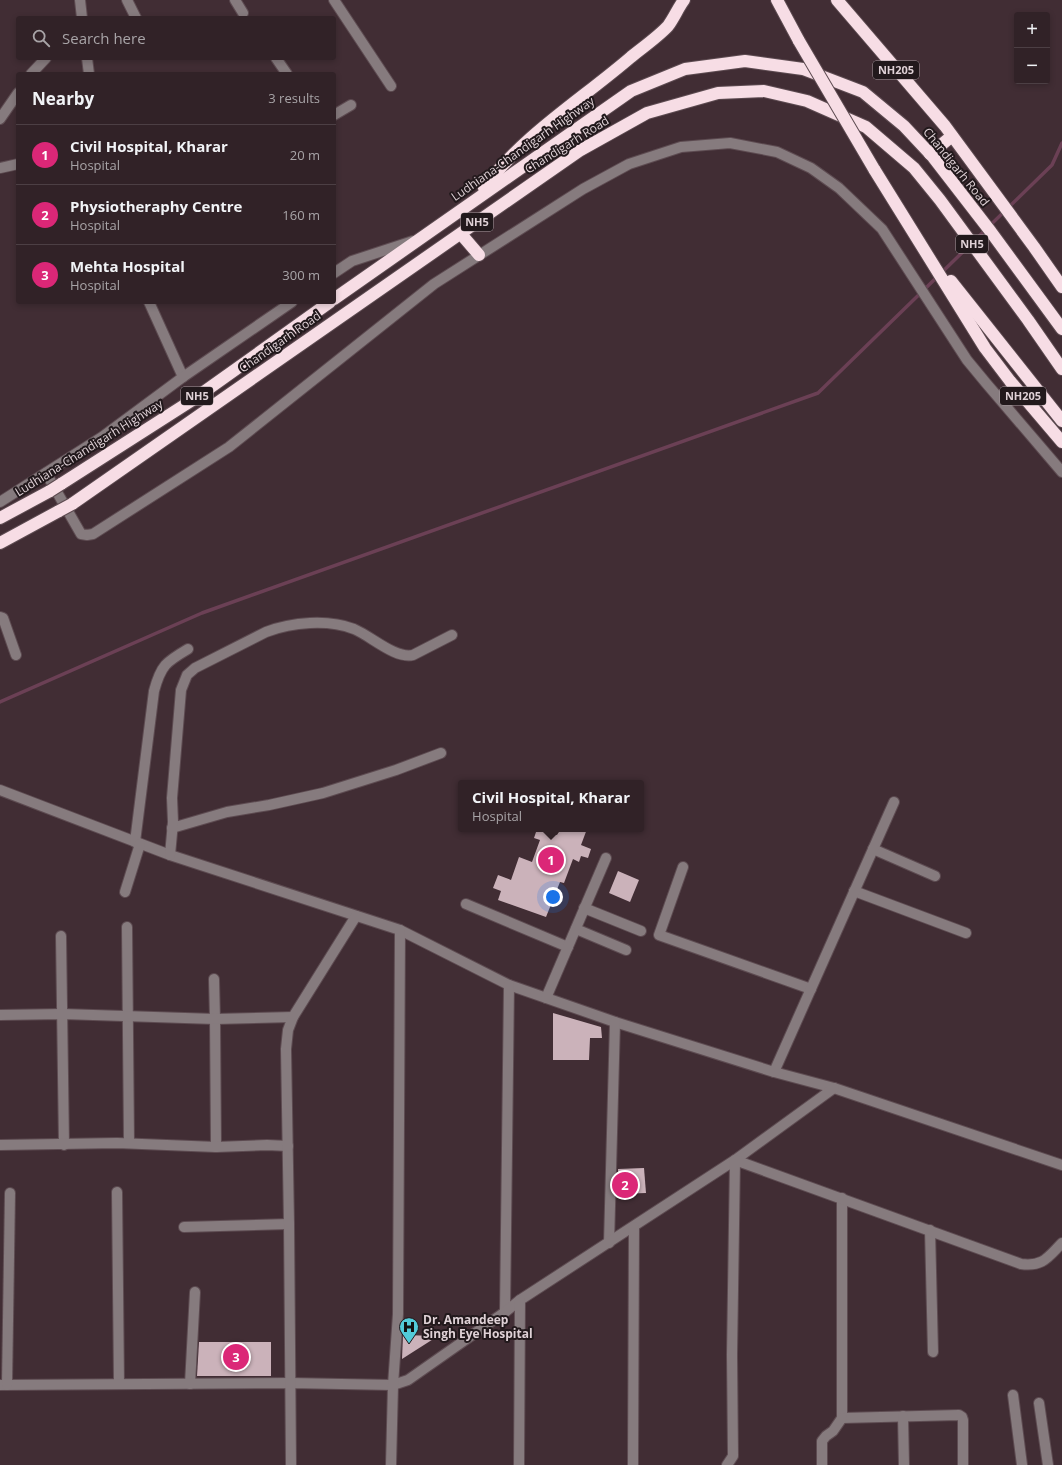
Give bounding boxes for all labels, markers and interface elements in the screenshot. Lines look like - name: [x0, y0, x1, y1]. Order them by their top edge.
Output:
- map controls: [1014, 12, 1050, 84]
- button: +: [1014, 12, 1050, 48]
- search box: [16, 16, 336, 60]
- icon: search: [30, 27, 52, 49]
- text: Search here: [62, 28, 146, 48]
- button: −: [1014, 48, 1050, 84]
- road number: NH205: [873, 61, 919, 79]
- text: Nearby: [32, 87, 94, 110]
- text: 3 results: [268, 89, 320, 107]
- street label: Ludhiana-Chandigarh Highway: [448, 92, 599, 205]
- street label: Chandigarh Road: [521, 112, 612, 177]
- street label: Chandigarh Road: [919, 124, 993, 210]
- text: Civil Hospital, Kharar: [70, 136, 228, 156]
- text: 1: [41, 146, 49, 164]
- text: 20 m: [290, 146, 320, 164]
- text: Hospital: [70, 156, 120, 174]
- text: Physiotheraphy Centre: [70, 196, 242, 216]
- text: 2: [41, 206, 49, 224]
- text: 160 m: [282, 206, 320, 224]
- road number: NH5: [461, 213, 493, 231]
- text: Hospital: [70, 216, 120, 234]
- road number: NH5: [956, 235, 988, 253]
- text: Mehta Hospital: [70, 256, 185, 276]
- text: 3: [41, 266, 49, 284]
- text: 300 m: [282, 266, 320, 284]
- text: Hospital: [70, 276, 120, 294]
- street label: Chandigarh Road: [235, 307, 324, 376]
- road number: NH5: [181, 387, 213, 405]
- road number: NH205: [1000, 387, 1046, 405]
- street label: Ludhiana-Chandigarh Highway: [11, 394, 167, 500]
- popup: [458, 780, 644, 832]
- text: Civil Hospital, Kharar: [472, 787, 630, 807]
- text: Hospital: [472, 807, 522, 825]
- pin: 1: [538, 845, 564, 875]
- your location: [543, 887, 563, 907]
- pin: 2: [612, 1170, 638, 1200]
- place label: Dr. Amandeep Singh Eye Hospital: [423, 1311, 533, 1342]
- hospital icon: Dr. Amandeep Singh Eye Hospital: [398, 1316, 420, 1344]
- pin: 3: [223, 1342, 249, 1372]

